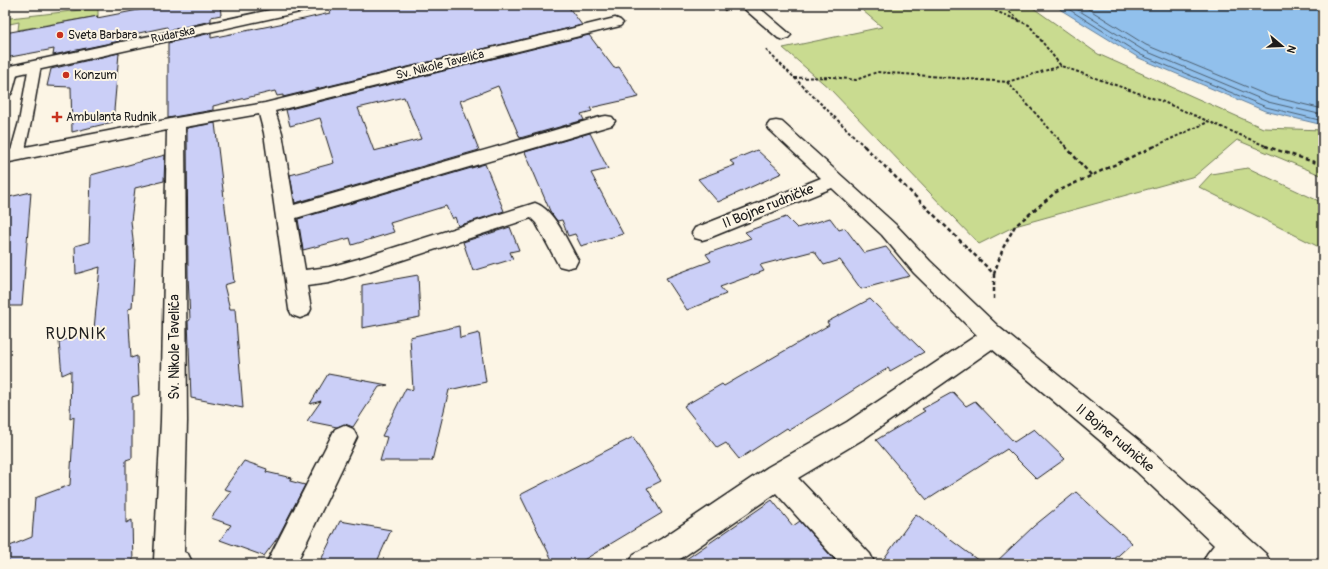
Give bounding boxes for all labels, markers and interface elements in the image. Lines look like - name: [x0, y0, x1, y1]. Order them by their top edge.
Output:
- street label: Rudarska: [150, 23, 197, 47]
- north arrow: [1262, 26, 1302, 66]
- place label: Sveta Barbara: [68, 28, 138, 43]
- marker: Sveta Barbara: [55, 30, 65, 40]
- text: N: [1283, 43, 1298, 55]
- street label: Sv. Nikole Tavelića: [394, 47, 486, 83]
- place label: Konzum: [74, 68, 117, 83]
- marker: Konzum: [61, 70, 71, 80]
- place label: Ambulanta Rudnik: [66, 110, 157, 125]
- marker: Ambulanta Rudnik: [51, 111, 63, 123]
- street label: II Bojne rudničke: [720, 180, 816, 232]
- street label: Sv. Nikole Tavelića: [166, 294, 183, 400]
- district label: RUDNIK: [46, 324, 106, 344]
- street label: II Bojne rudničke: [1072, 400, 1158, 476]

